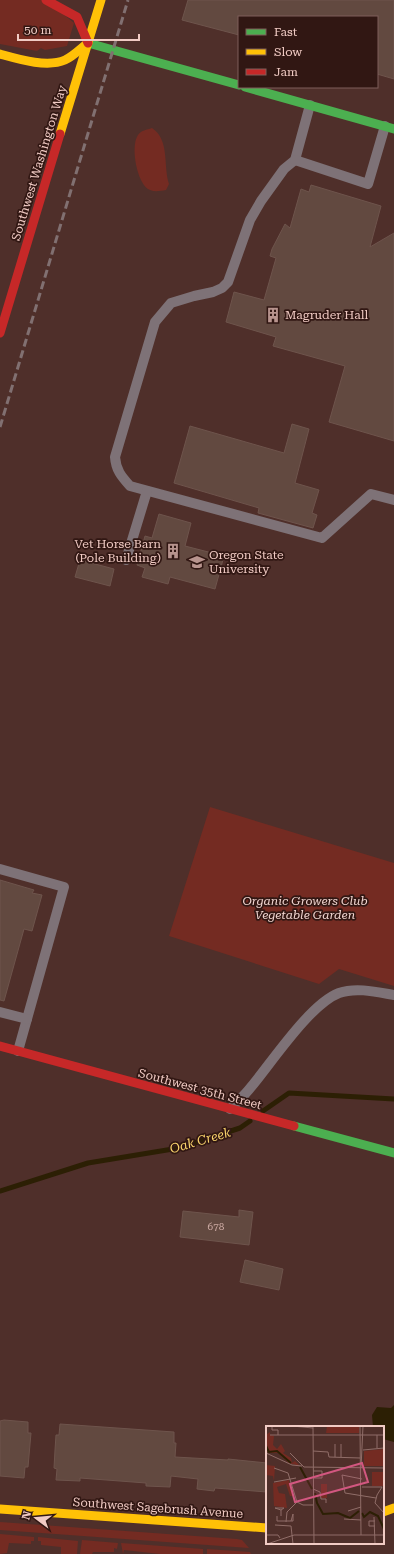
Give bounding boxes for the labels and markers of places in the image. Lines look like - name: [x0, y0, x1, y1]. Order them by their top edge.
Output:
- building icon: Magruder Hall: [264, 306, 282, 324]
- place label: Magruder Hall: [285, 308, 368, 322]
- place label: Vet Horse Barn (Pole Building): [75, 537, 161, 565]
- building icon: Vet Horse Barn (Pole Building): [164, 542, 182, 560]
- place label: Oregon State University: [209, 548, 284, 576]
- school or university icon: Oregon State University: [188, 553, 206, 571]

